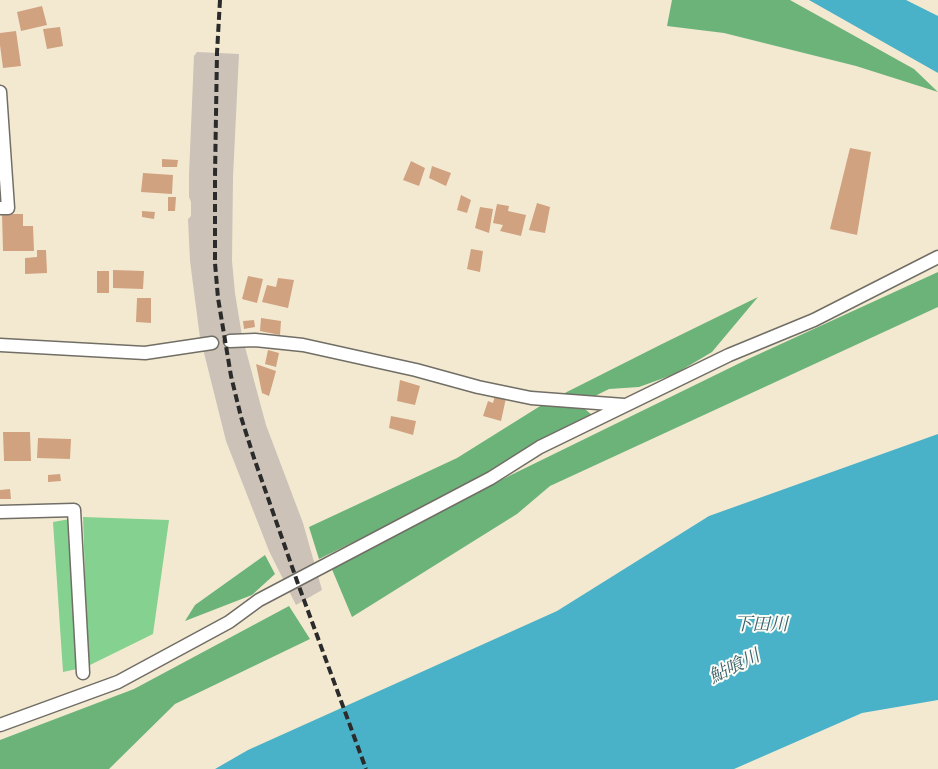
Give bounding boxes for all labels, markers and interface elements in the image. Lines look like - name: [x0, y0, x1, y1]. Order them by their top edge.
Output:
- water label: 下田川: [734, 615, 788, 637]
- water label: 鮎喰川: [706, 646, 764, 690]

